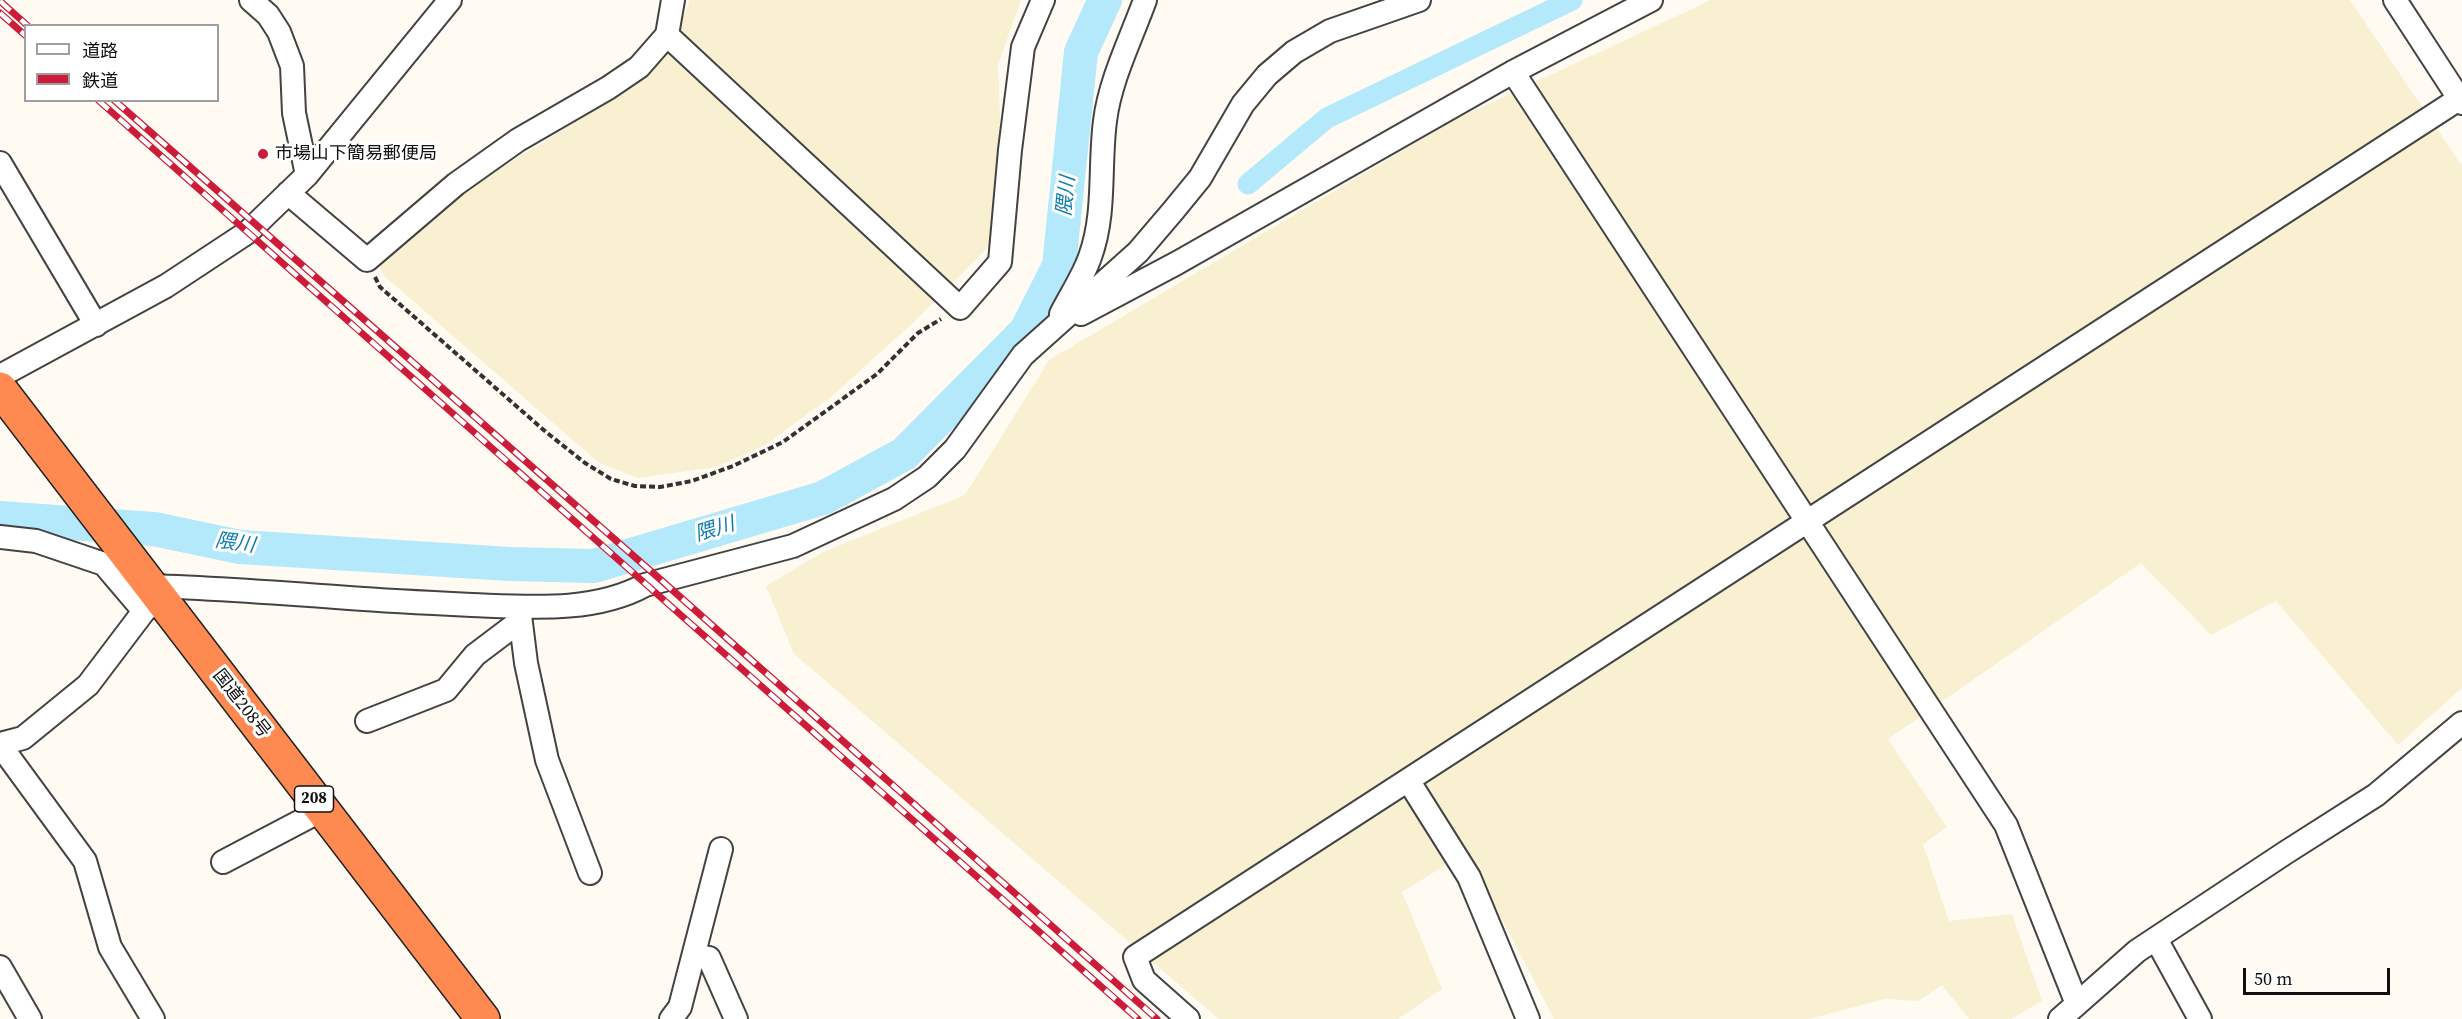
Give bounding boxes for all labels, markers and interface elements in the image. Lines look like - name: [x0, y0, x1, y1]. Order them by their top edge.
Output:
- legend: [24, 24, 219, 102]
- text: 道路: [82, 38, 118, 63]
- text: 鉄道: [82, 68, 118, 93]
- place label: 市場山下簡易郵便局: [275, 143, 437, 165]
- marker: 市場山下簡易郵便局: [256, 147, 270, 161]
- water label: 隈川: [1053, 175, 1081, 217]
- water label: 隈川: [692, 513, 738, 547]
- water label: 隈川: [214, 529, 256, 559]
- street label: 国道208号: [208, 665, 274, 743]
- road number: 208: [294, 786, 334, 812]
- scale bar: [2246, 956, 2393, 994]
- text: 50 m: [2254, 966, 2292, 991]

